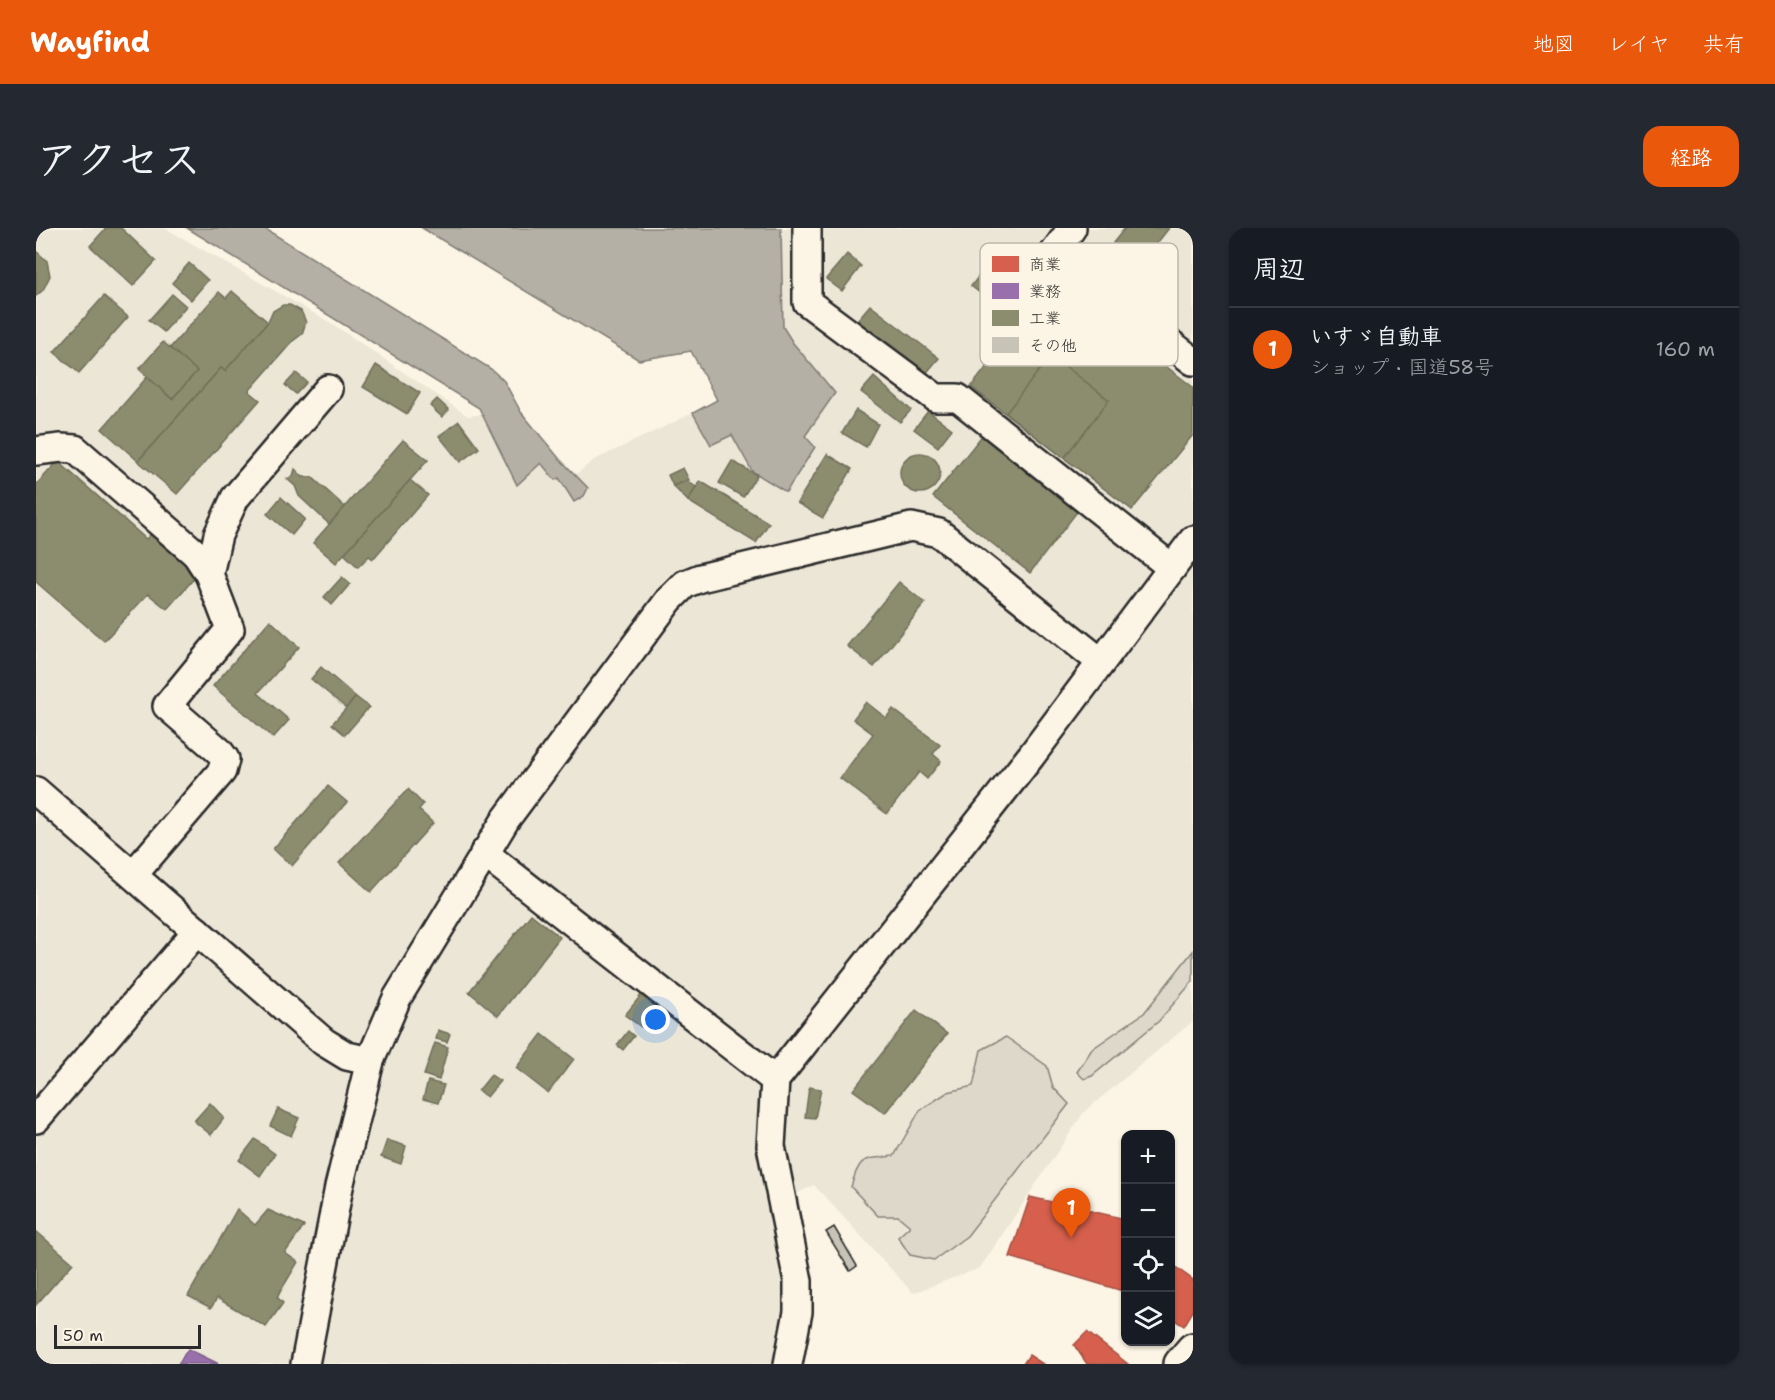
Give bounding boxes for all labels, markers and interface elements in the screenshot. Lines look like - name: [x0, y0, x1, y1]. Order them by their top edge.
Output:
- text: Wayfind: [30, 23, 150, 61]
- text: 地図: [1533, 30, 1575, 58]
- text: レイヤ: [1608, 30, 1670, 58]
- text: 共有: [1703, 30, 1745, 58]
- button: 経路: [1643, 126, 1739, 187]
- text: アクセス: [36, 131, 201, 187]
- legend: [980, 243, 1178, 366]
- text: 周辺: [1253, 251, 1305, 286]
- text: 商業: [1029, 254, 1061, 275]
- text: 業務: [1029, 281, 1061, 302]
- text: 工業: [1029, 308, 1061, 329]
- text: いすゞ自動車: [1310, 322, 1442, 351]
- text: その他: [1029, 335, 1077, 356]
- text: 1: [1268, 336, 1277, 362]
- text: 160 m: [1656, 336, 1715, 362]
- text: ショップ · 国道58号: [1310, 354, 1494, 380]
- your location: [641, 1005, 670, 1034]
- map controls: [1121, 1130, 1175, 1346]
- button: +: [1121, 1130, 1175, 1184]
- button: −: [1121, 1184, 1175, 1238]
- pin: 1: [1052, 1188, 1090, 1238]
- button: locate: [1121, 1238, 1175, 1292]
- button: layers: [1121, 1292, 1175, 1346]
- scale bar: [54, 1322, 201, 1350]
- text: 50 m: [63, 1325, 103, 1346]

